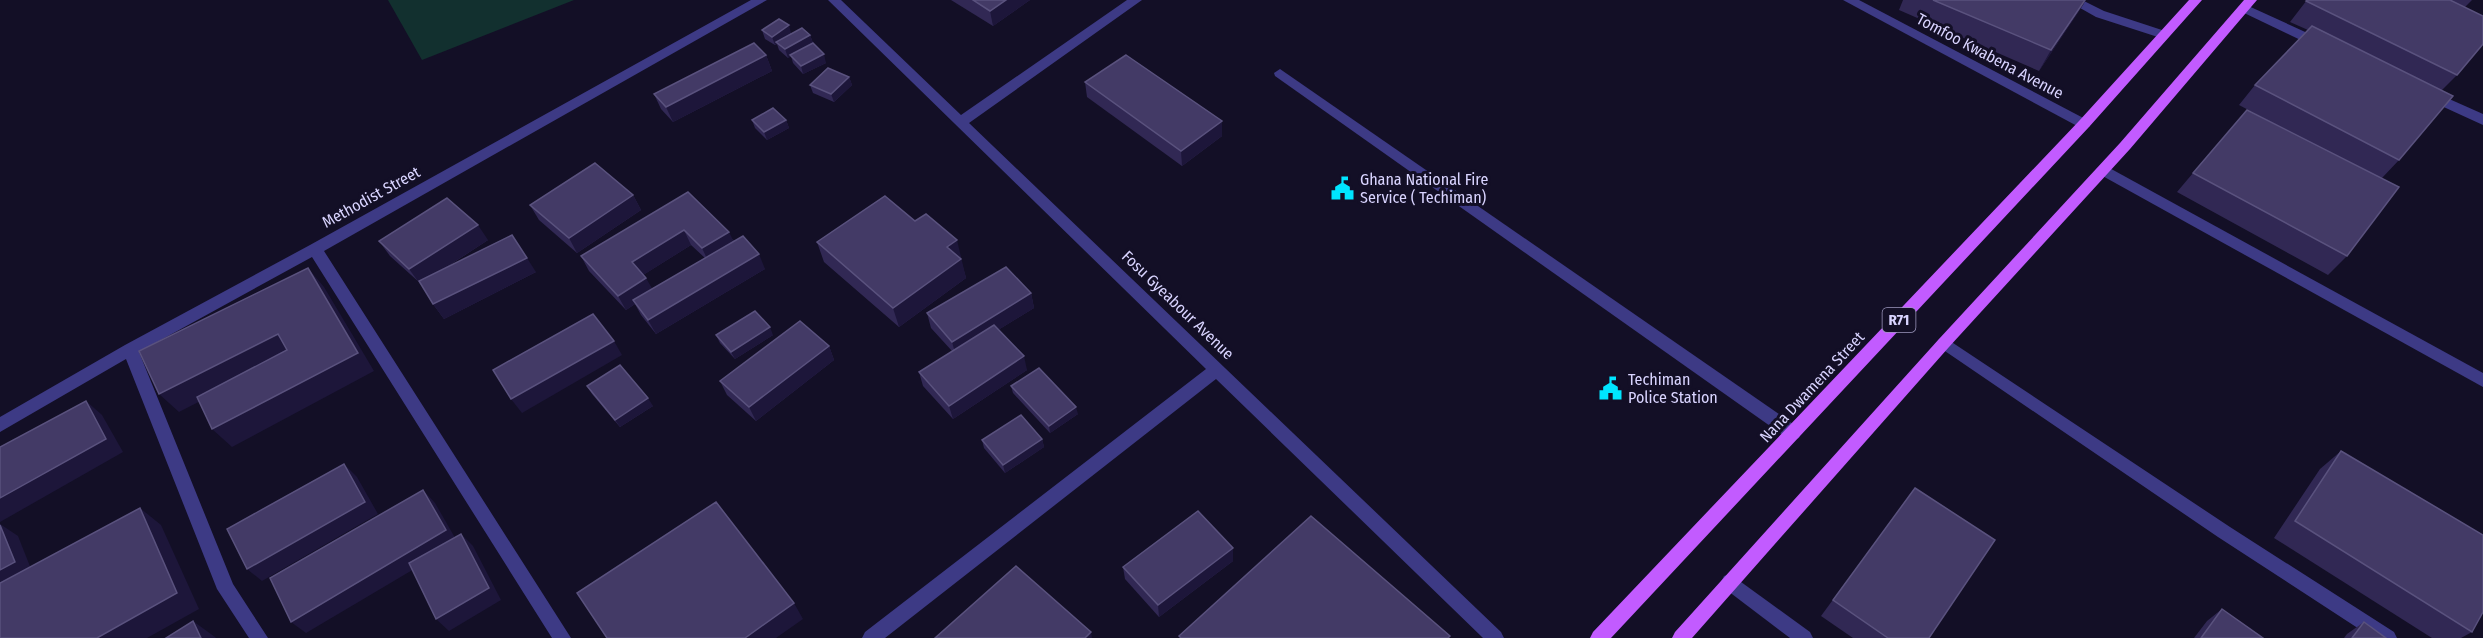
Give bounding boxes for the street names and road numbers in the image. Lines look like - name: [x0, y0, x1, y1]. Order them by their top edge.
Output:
- street label: Tomfoo Kwabena Avenue: [1913, 9, 2067, 103]
- street label: Methodist Street: [319, 162, 424, 232]
- street label: Fosu Gyeabour Avenue: [1118, 247, 1238, 363]
- road number: R71: [1882, 308, 1916, 332]
- street label: Nana Dwamena Street: [1756, 327, 1869, 446]

